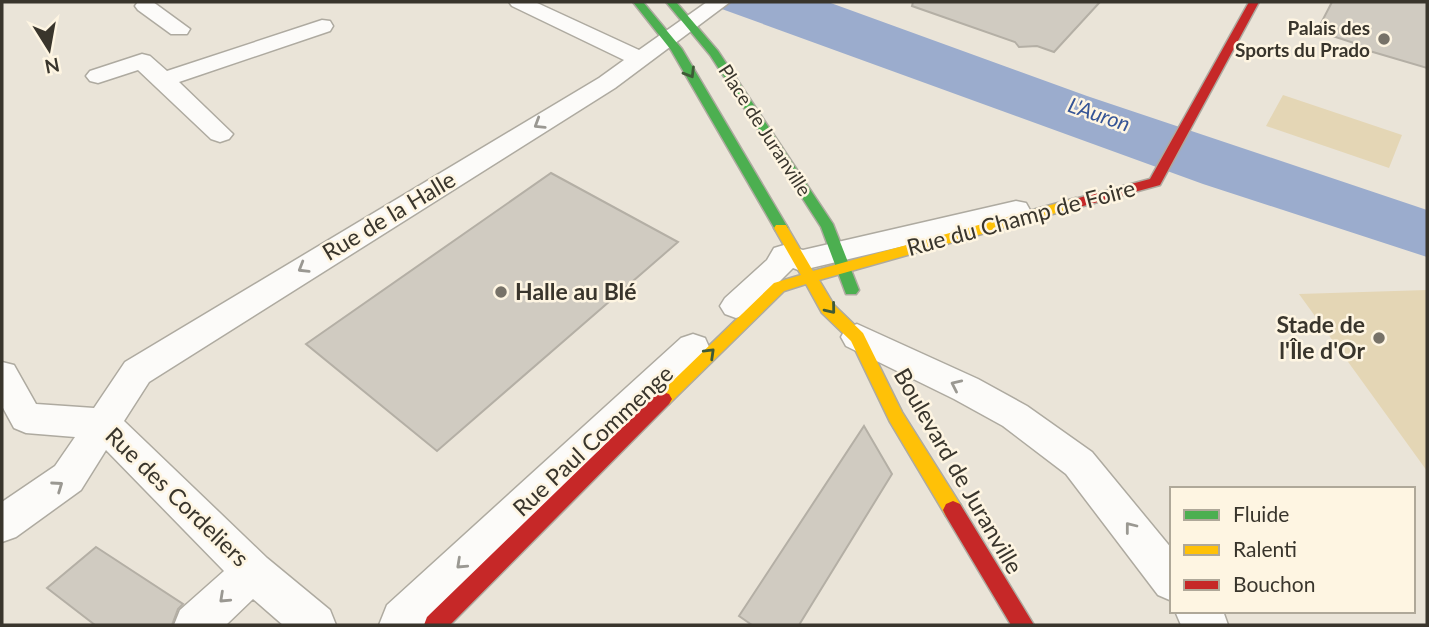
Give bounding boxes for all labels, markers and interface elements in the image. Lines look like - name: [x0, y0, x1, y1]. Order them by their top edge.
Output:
- north arrow: [14, 14, 84, 84]
- place label: Palais des Sports du Prado: [1235, 16, 1370, 61]
- marker: Palais des Sports du Prado: [1376, 31, 1392, 47]
- text: N: [43, 53, 62, 79]
- street label: Place de Juranville: [714, 60, 817, 200]
- one-way arrow: [682, 65, 695, 78]
- water label: L'Auron: [1065, 91, 1134, 136]
- one-way arrow: [534, 115, 547, 128]
- street label: Rue de la Halle: [317, 164, 460, 266]
- street label: Rue du Champ de Foire: [904, 173, 1138, 261]
- one-way arrow: [298, 260, 311, 273]
- place label: Halle au Blé: [515, 277, 637, 305]
- marker: Halle au Blé: [493, 284, 509, 300]
- one-way arrow: [822, 302, 835, 314]
- place label: Stade de l'Île d'Or: [1276, 310, 1365, 364]
- marker: Stade de l'Île d'Or: [1371, 330, 1387, 346]
- one-way arrow: [702, 348, 715, 361]
- street label: Rue Paul Commenge: [506, 359, 678, 522]
- street label: Boulevard de Juranville: [889, 363, 1029, 578]
- one-way arrow: [951, 379, 963, 393]
- street label: Rue des Cordeliers: [100, 421, 255, 572]
- one-way arrow: [50, 481, 63, 494]
- legend: [1170, 487, 1415, 613]
- text: Fluide: [1233, 501, 1289, 526]
- one-way arrow: [1125, 523, 1138, 535]
- text: Ralenti: [1233, 536, 1297, 561]
- one-way arrow: [456, 556, 469, 569]
- text: Bouchon: [1233, 571, 1315, 596]
- one-way arrow: [219, 590, 232, 603]

